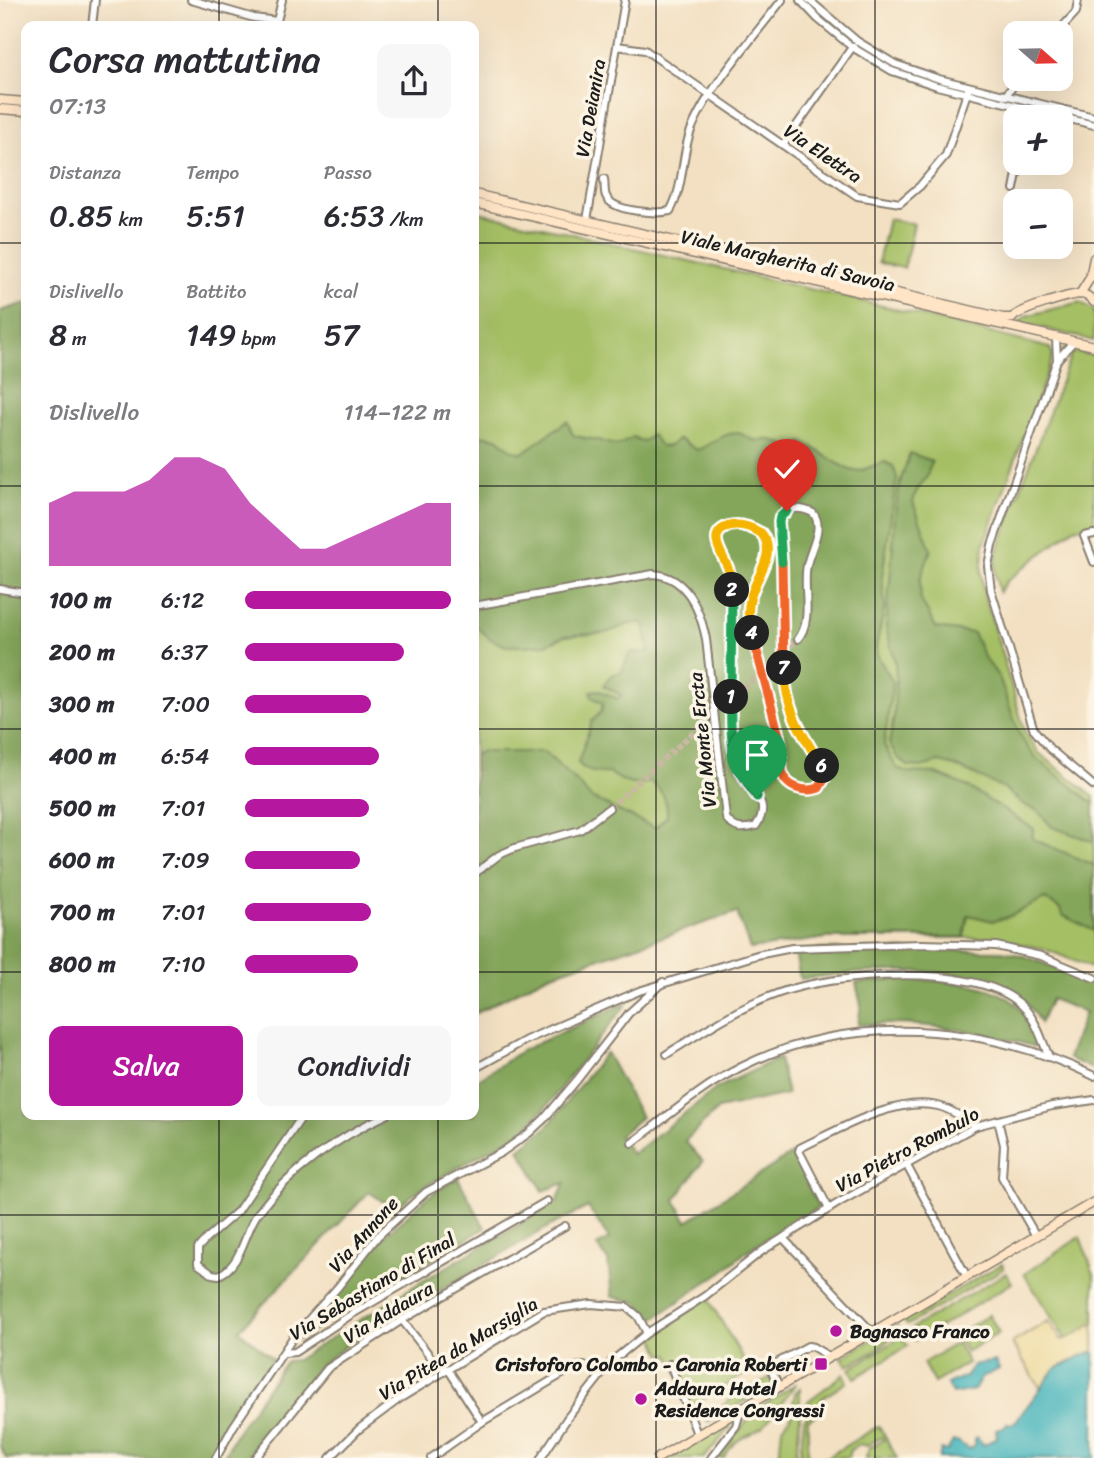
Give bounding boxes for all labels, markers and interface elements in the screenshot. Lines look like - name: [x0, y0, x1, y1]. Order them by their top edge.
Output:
- north arrow: [1003, 21, 1073, 91]
- map controls: [1003, 21, 1073, 259]
- text: Corsa mattutina: [49, 26, 321, 93]
- button: share: [377, 44, 451, 118]
- street label: Via Deianira: [566, 56, 615, 160]
- text: 07:13: [49, 86, 106, 127]
- button: +: [1003, 105, 1073, 175]
- street label: Via Elettra: [777, 115, 869, 192]
- text: Distanza: [49, 156, 121, 189]
- text: Tempo: [186, 156, 239, 189]
- text: Passo: [324, 156, 372, 189]
- text: 0.85: [49, 189, 113, 243]
- text: 5:51: [186, 189, 245, 243]
- text: 6:53: [324, 189, 385, 243]
- button: −: [1003, 189, 1073, 259]
- text: km: [113, 203, 143, 236]
- text: /km: [385, 203, 424, 236]
- street label: Viale Margherita di Savoia: [678, 220, 899, 301]
- text: Dislivello: [49, 275, 123, 308]
- text: Battito: [186, 275, 247, 308]
- text: kcal: [324, 275, 358, 308]
- text: 8: [49, 308, 67, 362]
- text: 149: [186, 308, 236, 362]
- text: 57: [324, 308, 359, 362]
- text: m: [67, 322, 87, 355]
- text: bpm: [236, 322, 276, 355]
- text: Dislivello: [49, 392, 139, 433]
- text: 114–122 m: [344, 392, 451, 433]
- pin: [757, 439, 817, 511]
- icon: check: [768, 450, 806, 488]
- pin: 2: [714, 572, 750, 608]
- text: 2: [726, 573, 737, 606]
- text: 100 m: [49, 580, 112, 621]
- text: 6:12: [161, 580, 204, 621]
- pin: 4: [734, 616, 770, 650]
- text: 4: [746, 616, 757, 649]
- text: 200 m: [49, 632, 115, 673]
- text: 6:37: [161, 632, 207, 673]
- pin: 7: [766, 650, 802, 686]
- text: 7: [778, 651, 789, 684]
- street label: Via Monte Ercta: [679, 670, 726, 809]
- pin: 1: [714, 680, 748, 714]
- text: 1: [726, 680, 735, 713]
- text: 300 m: [49, 684, 114, 725]
- text: 7:00: [161, 684, 210, 725]
- pin: [727, 725, 787, 797]
- text: 400 m: [49, 736, 116, 777]
- text: 6:54: [161, 736, 209, 777]
- icon: arrive: [738, 736, 776, 774]
- pin: 6: [804, 748, 840, 784]
- text: 6: [816, 749, 827, 782]
- text: 500 m: [49, 788, 116, 829]
- text: 7:01: [161, 788, 205, 829]
- text: 600 m: [49, 840, 115, 881]
- text: 7:09: [161, 840, 210, 881]
- text: 700 m: [49, 892, 115, 933]
- text: 7:01: [161, 892, 205, 933]
- text: 800 m: [49, 944, 116, 985]
- text: 7:10: [161, 944, 205, 985]
- button: Salva: [49, 1026, 243, 1106]
- button: Condividi: [257, 1026, 451, 1106]
- street label: Via Pietro Rombulo: [829, 1097, 986, 1201]
- street label: Via Annone: [320, 1188, 407, 1280]
- street label: Via Sebastiano di Final: [283, 1223, 462, 1349]
- street label: Via Addaura: [337, 1272, 440, 1352]
- street label: Via Pitea da Marsiglia: [372, 1287, 545, 1409]
- place label: Bagnasco Franco: [850, 1315, 990, 1348]
- marker: Bagnasco Franco: [828, 1323, 844, 1339]
- place label: Cristoforo Colombo - Caronia Roberti: [495, 1348, 809, 1381]
- marker: Cristoforo Colombo - Caronia Roberti: [813, 1356, 829, 1372]
- place label: Addaura Hotel Residence Congressi: [654, 1372, 826, 1427]
- marker: Addaura Hotel Residence Congressi: [633, 1391, 649, 1407]

